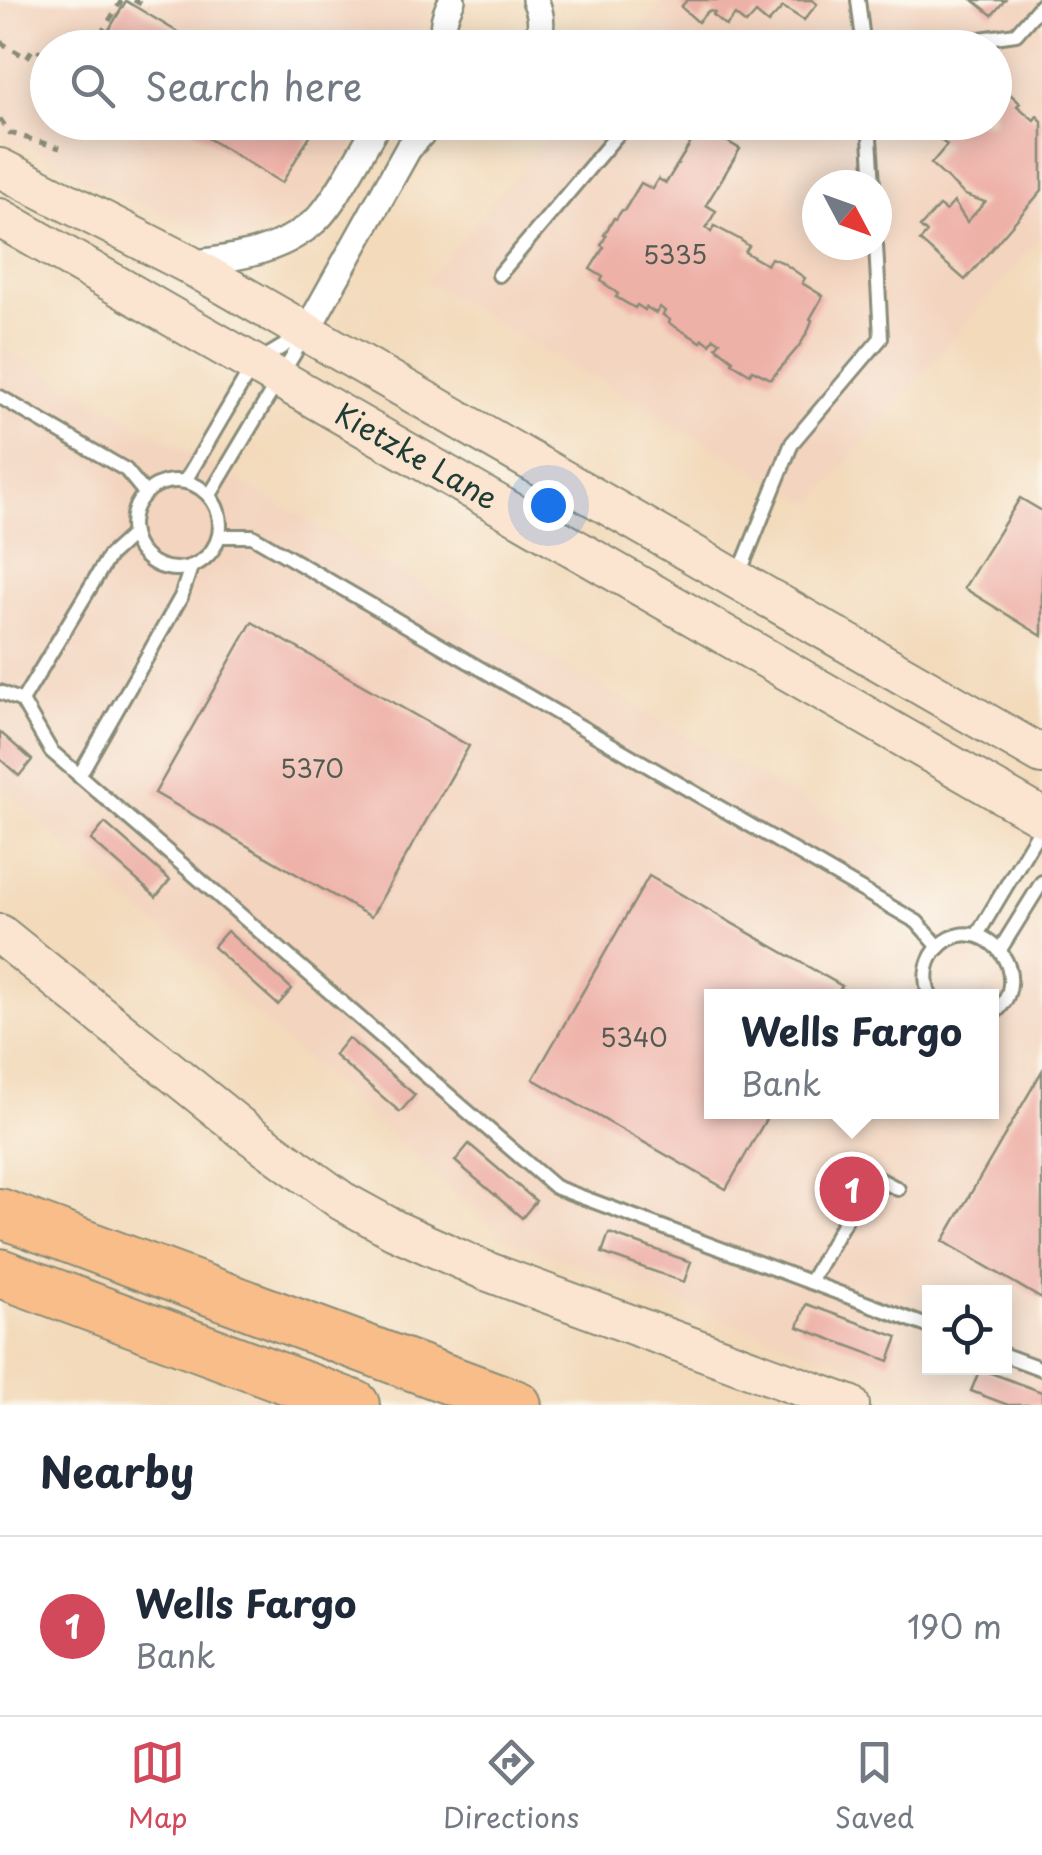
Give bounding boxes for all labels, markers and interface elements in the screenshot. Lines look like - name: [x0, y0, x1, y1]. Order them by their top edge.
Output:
- search box: [30, 30, 1012, 140]
- text: Search here: [145, 57, 362, 114]
- icon: search: [65, 58, 120, 113]
- north arrow: [802, 170, 892, 260]
- house number: 5335: [643, 235, 707, 273]
- street label: Kietzke Lane: [328, 390, 507, 520]
- your location: [523, 480, 574, 531]
- house number: 5370: [280, 749, 344, 787]
- popup: [704, 989, 999, 1119]
- text: Wells Fargo: [741, 1002, 962, 1059]
- house number: 5340: [600, 1018, 668, 1056]
- text: Bank: [741, 1059, 821, 1107]
- pin: 1: [820, 1152, 884, 1226]
- map controls: [922, 1285, 1012, 1375]
- button: locate: [922, 1285, 1012, 1375]
- text: Nearby: [40, 1439, 194, 1502]
- text: Wells Fargo: [135, 1574, 357, 1631]
- text: 1: [65, 1602, 80, 1650]
- text: 190 m: [907, 1602, 1002, 1650]
- text: Bank: [135, 1631, 215, 1679]
- tab: Map: [128, 1735, 188, 1838]
- tab: Directions: [443, 1735, 579, 1838]
- tab: Saved: [835, 1735, 914, 1838]

